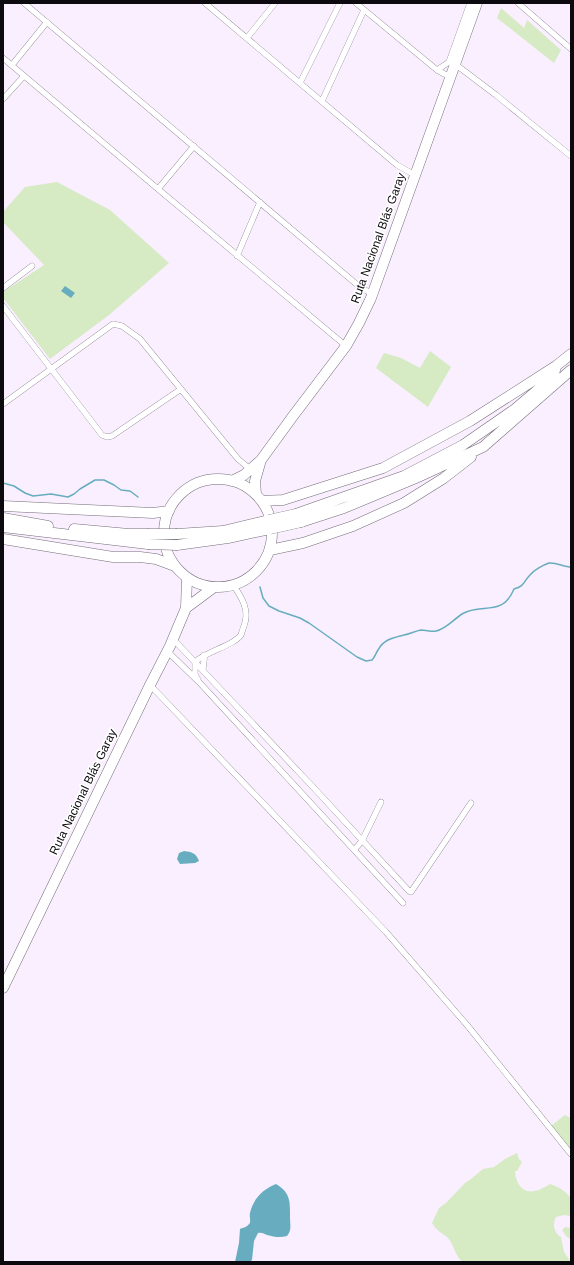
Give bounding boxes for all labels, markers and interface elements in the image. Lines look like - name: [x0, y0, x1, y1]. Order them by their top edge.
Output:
- street label: Ruta Nacional Blás Garay: [348, 171, 408, 305]
- street label: Ruta Nacional Blás Garay: [46, 727, 120, 857]

